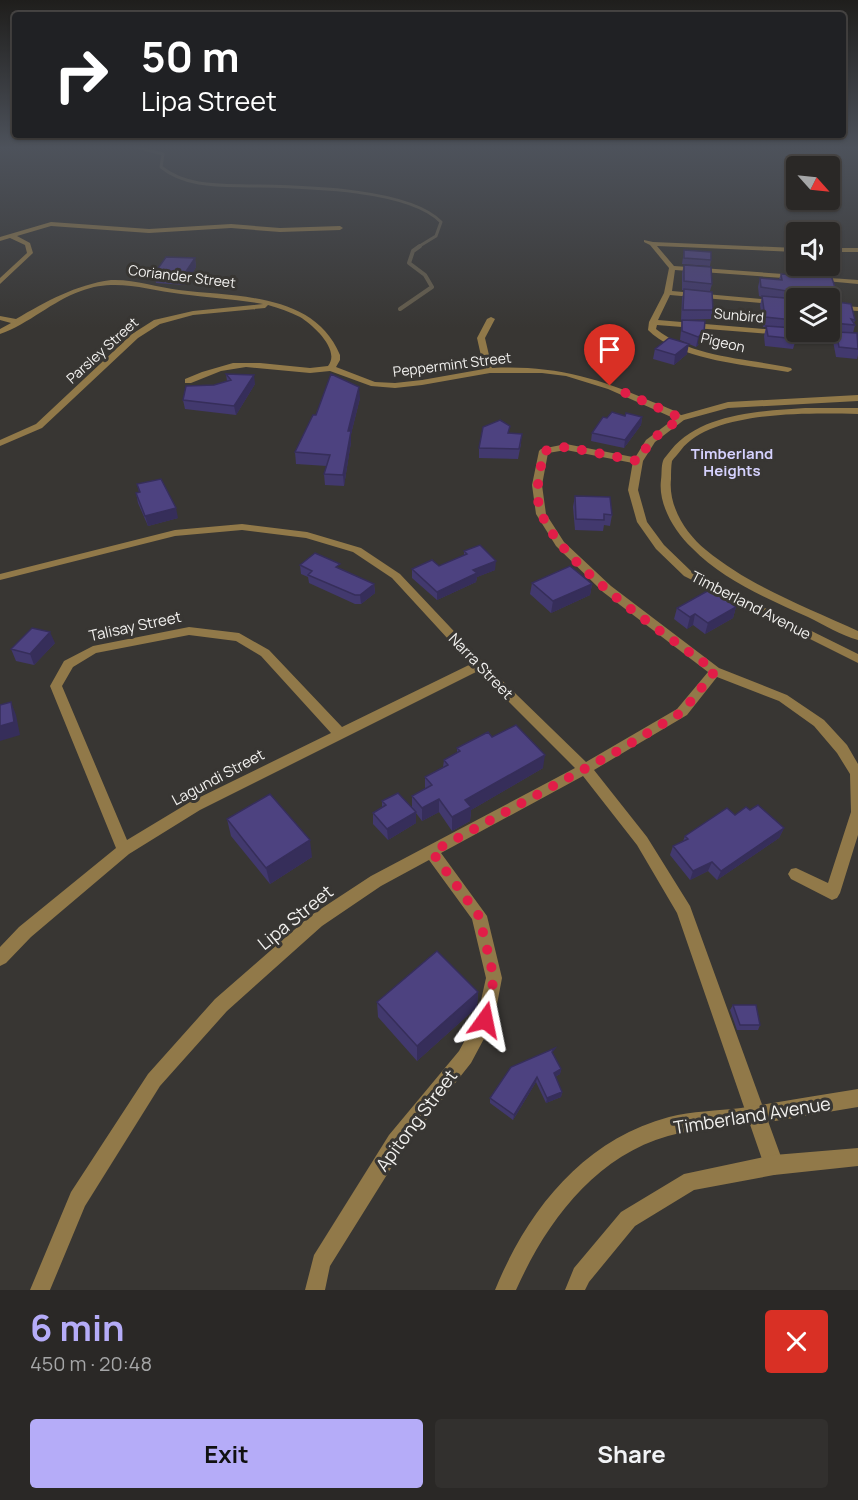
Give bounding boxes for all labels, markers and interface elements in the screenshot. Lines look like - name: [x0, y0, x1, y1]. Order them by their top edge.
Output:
- text: 50 m: [141, 27, 239, 85]
- icon: right: [42, 36, 120, 114]
- text: Lipa Street: [141, 82, 277, 119]
- north arrow: [786, 156, 840, 210]
- map controls: [786, 156, 840, 342]
- button: sound: [786, 222, 840, 276]
- street label: Coriander Street: [127, 260, 237, 292]
- button: layers: [786, 288, 840, 342]
- street label: Sunbird: [713, 303, 765, 327]
- street label: Parsley Street: [62, 312, 142, 387]
- pin: [584, 324, 635, 386]
- street label: Pigeon: [699, 328, 747, 356]
- icon: arrive: [593, 333, 626, 366]
- street label: Peppermint Street: [392, 347, 513, 381]
- district label: Timberland Heights: [691, 443, 773, 481]
- street label: Timberland Avenue: [687, 566, 815, 644]
- street label: Talisay Street: [87, 606, 183, 646]
- street label: Narra Street: [444, 628, 518, 704]
- street label: Lagundi Street: [168, 744, 268, 810]
- street label: Lipa Street: [252, 879, 338, 955]
- position arrow: [453, 988, 517, 1052]
- street label: Apitong Street: [370, 1064, 462, 1176]
- street label: Timberland Avenue: [672, 1091, 832, 1139]
- text: 6 min: [30, 1303, 125, 1352]
- button: close: [765, 1310, 828, 1373]
- text: 450 m · 20:48: [30, 1350, 152, 1377]
- button: Exit: [30, 1419, 423, 1488]
- button: Share: [435, 1419, 828, 1488]

